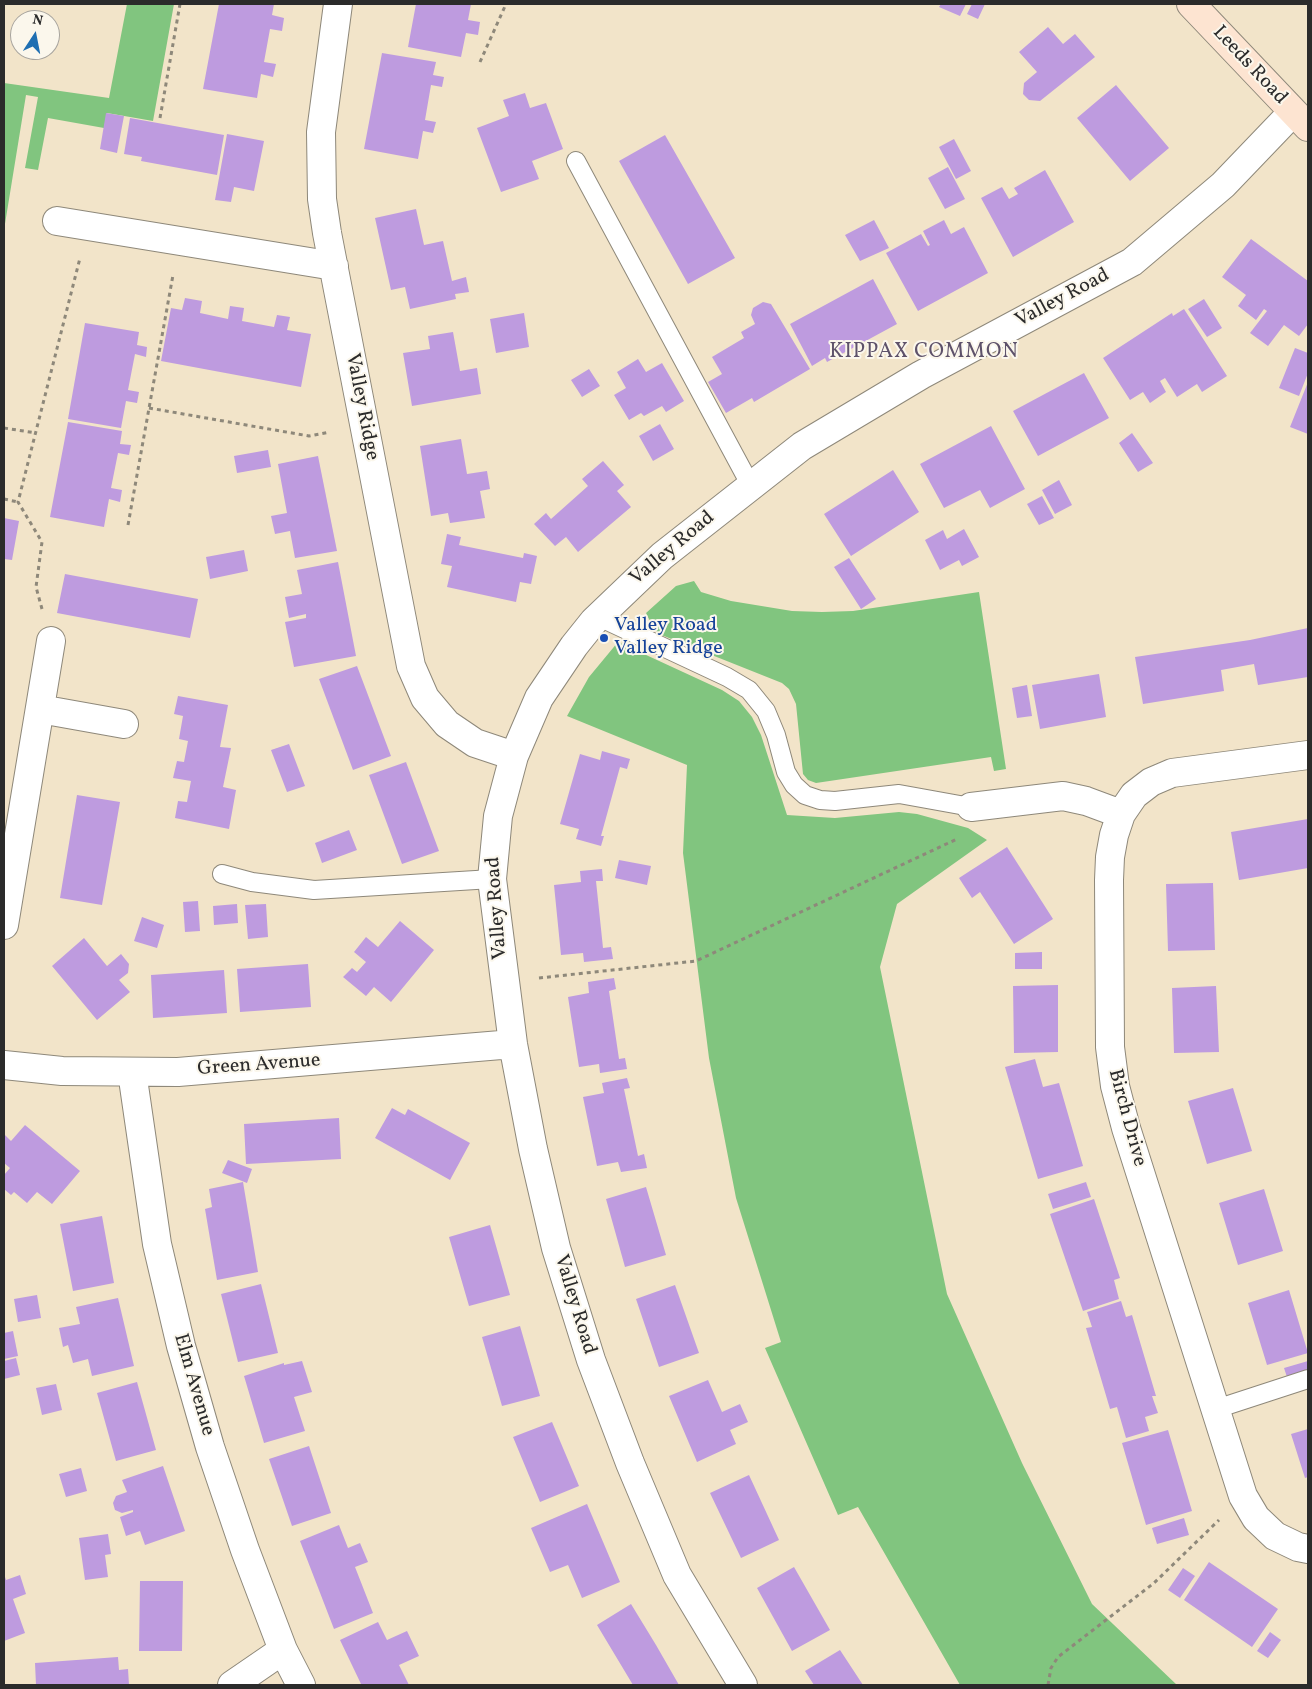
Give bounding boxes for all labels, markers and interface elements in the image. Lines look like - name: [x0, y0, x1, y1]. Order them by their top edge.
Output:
- north arrow: [10, 10, 60, 60]
- text: N: [31, 10, 45, 31]
- street label: Leeds Road: [1206, 22, 1292, 110]
- street label: Valley Road: [1012, 264, 1114, 334]
- district label: KIPPAX COMMON: [828, 340, 1020, 366]
- street label: Valley Ridge: [339, 351, 383, 463]
- street label: Valley Road: [626, 507, 720, 591]
- place label: Valley Road Valley Ridge: [614, 614, 723, 661]
- marker: Valley Road Valley Ridge: [598, 632, 610, 644]
- street label: Valley Road: [482, 856, 514, 960]
- street label: Green Avenue: [197, 1050, 321, 1082]
- street label: Birch Drive: [1101, 1067, 1151, 1169]
- street label: Valley Road: [547, 1252, 601, 1358]
- street label: Elm Avenue: [167, 1331, 219, 1439]

